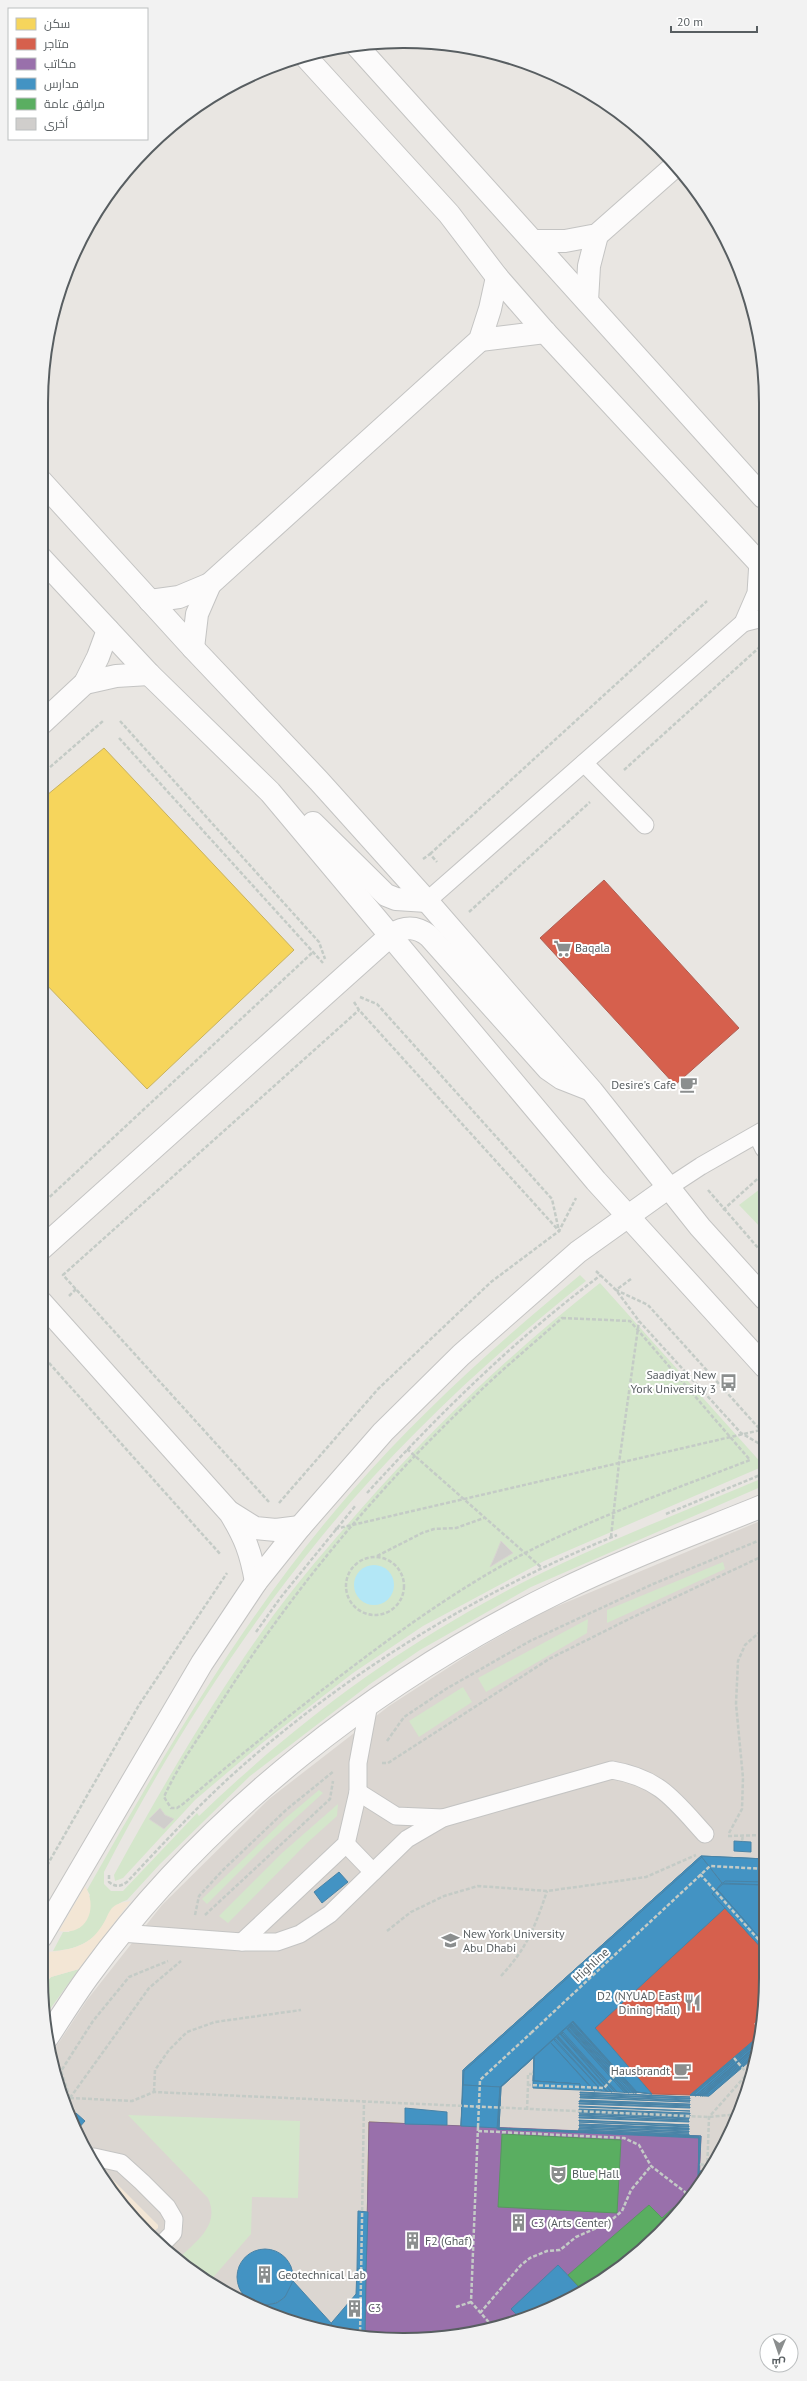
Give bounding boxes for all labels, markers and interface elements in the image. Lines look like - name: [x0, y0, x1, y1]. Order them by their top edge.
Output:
- legend: [8, 8, 148, 140]
- scale bar: [671, 8, 757, 34]
- text: 20 m: [677, 14, 703, 29]
- text: سكن: [44, 16, 70, 31]
- text: متاجر: [43, 36, 69, 51]
- text: مكاتب: [44, 56, 76, 71]
- text: مدارس: [44, 76, 79, 91]
- text: مرافق عامة: [44, 96, 105, 111]
- text: أخرى: [44, 116, 68, 131]
- supermarket icon: Baqala: [552, 938, 572, 958]
- place label: Baqala: [575, 940, 610, 955]
- cafe icon: Desire's Cafe: [679, 1075, 699, 1095]
- place label: Desire's Cafe: [611, 1077, 676, 1092]
- place label: Saadiyat New York University 3: [631, 1367, 716, 1396]
- bus stop icon: Saadiyat New York University 3: [719, 1372, 739, 1392]
- place label: New York University Abu Dhabi: [463, 1926, 565, 1955]
- school or university icon: New York University Abu Dhabi: [440, 1931, 460, 1951]
- street label: Highline: [570, 1944, 612, 1985]
- place label: D2 (NYUAD East Dining Hall): [597, 1988, 680, 2017]
- restaurant icon: D2 (NYUAD East Dining Hall): [683, 1993, 703, 2013]
- cafe icon: Hausbrandt: [673, 2061, 693, 2081]
- place label: Hausbrandt: [611, 2063, 670, 2078]
- theatre icon: Blue Hall: [549, 2164, 569, 2184]
- place label: Blue Hall: [572, 2166, 620, 2181]
- building icon: C3 (Arts Center): [508, 2213, 528, 2233]
- place label: C3 (Arts Center): [531, 2215, 611, 2230]
- building icon: F2 (Ghaf): [402, 2231, 422, 2251]
- place label: F2 (Ghaf): [425, 2233, 472, 2248]
- building icon: Geotechnical Lab: [255, 2265, 275, 2285]
- place label: Geotechnical Lab: [278, 2267, 366, 2282]
- building icon: C3: [345, 2298, 365, 2318]
- place label: C3: [368, 2300, 381, 2315]
- north arrow: [759, 2333, 799, 2373]
- text: ش: [771, 2356, 786, 2370]

